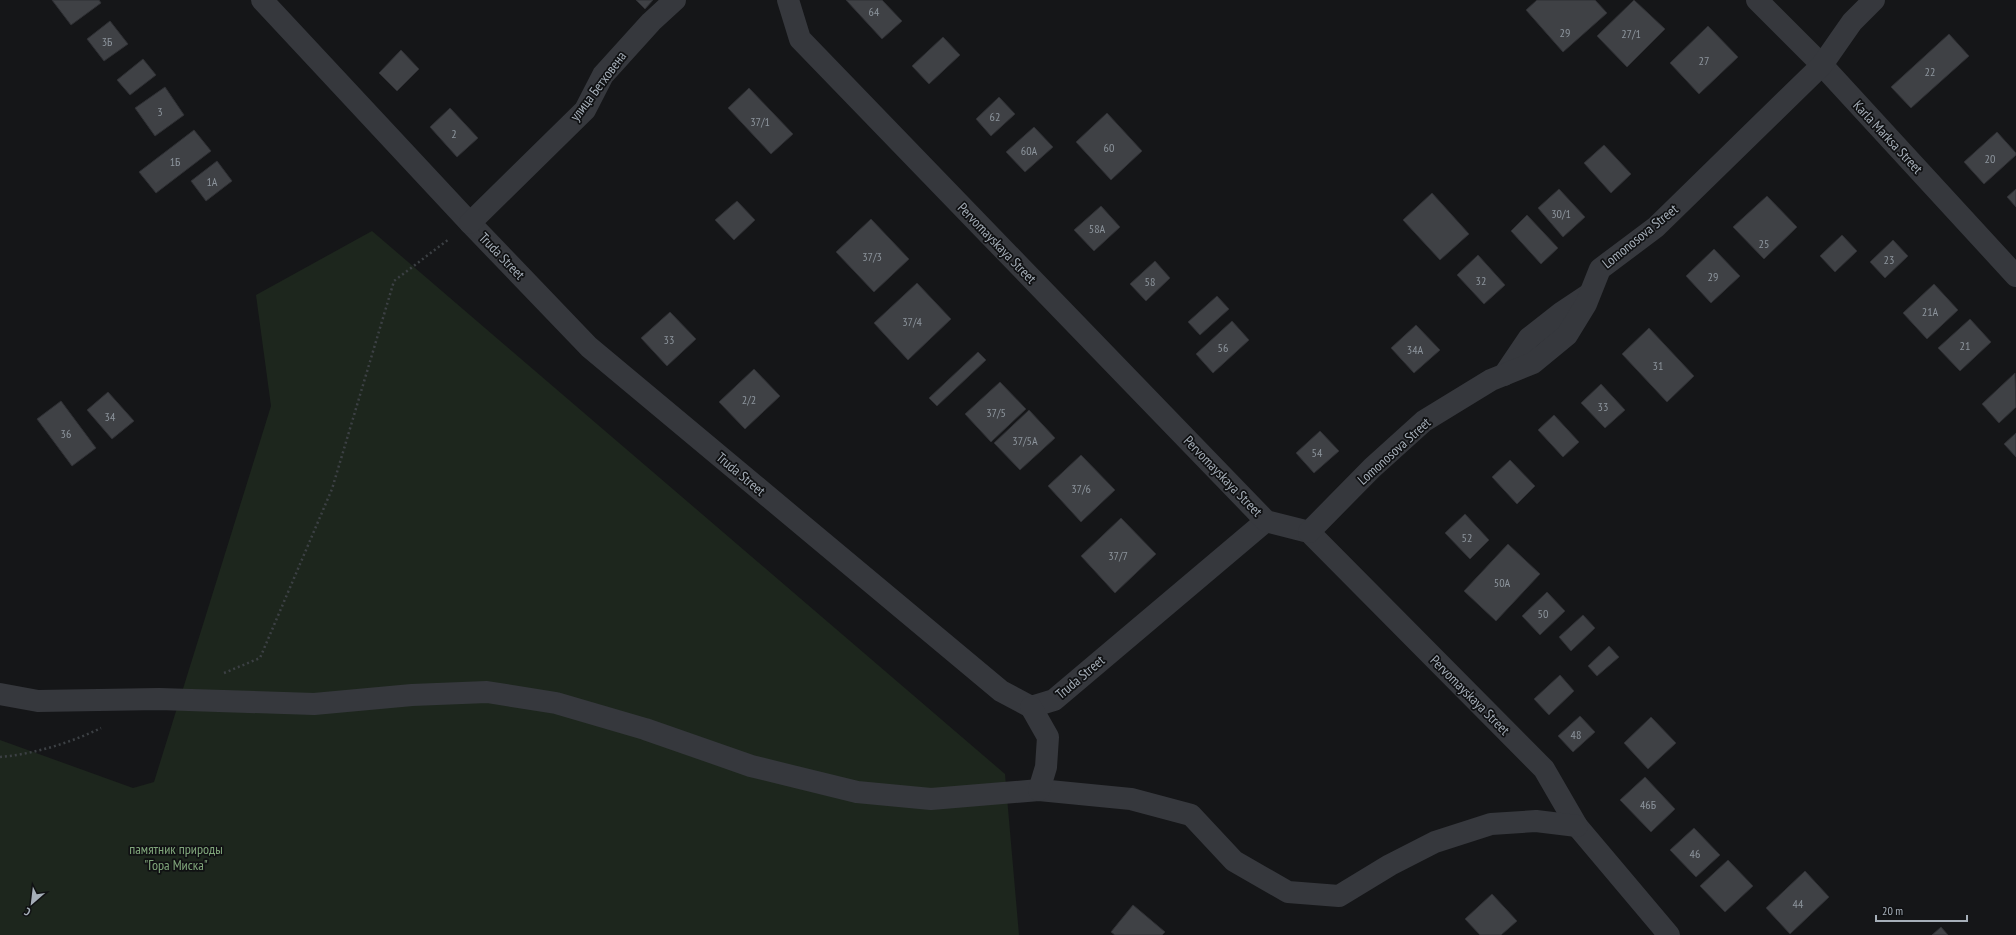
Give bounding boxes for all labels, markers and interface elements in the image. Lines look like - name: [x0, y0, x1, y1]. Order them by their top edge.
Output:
- house number: 64: [869, 4, 880, 19]
- house number: 29: [1560, 25, 1570, 40]
- house number: 27/1: [1621, 26, 1641, 41]
- house number: 3Б: [102, 34, 112, 49]
- street label: улица Бетховена: [566, 48, 630, 124]
- house number: 27: [1699, 53, 1709, 68]
- house number: 22: [1925, 64, 1935, 79]
- street label: Karla Marksa Street: [1849, 97, 1927, 178]
- house number: 3: [157, 104, 163, 119]
- house number: 62: [990, 109, 1000, 124]
- house number: 37/1: [750, 114, 770, 129]
- house number: 2: [451, 126, 457, 141]
- house number: 60: [1104, 140, 1114, 155]
- house number: 60А: [1021, 143, 1038, 158]
- house number: 20: [1985, 151, 1995, 166]
- house number: 1Б: [170, 154, 180, 169]
- house number: 1А: [206, 174, 218, 189]
- street label: Pervomayskaya Street: [954, 199, 1040, 287]
- street label: Lomonosova Street: [1599, 200, 1682, 272]
- house number: 30/1: [1551, 206, 1571, 221]
- house number: 58А: [1089, 221, 1106, 236]
- street label: Truda Street: [475, 229, 529, 283]
- house number: 25: [1759, 236, 1769, 251]
- house number: 37/3: [862, 249, 882, 264]
- house number: 23: [1884, 252, 1894, 267]
- house number: 29: [1708, 269, 1718, 284]
- house number: 32: [1476, 273, 1486, 288]
- house number: 58: [1145, 274, 1155, 289]
- house number: 21А: [1922, 304, 1939, 319]
- house number: 37/4: [902, 314, 922, 329]
- house number: 33: [664, 332, 674, 347]
- house number: 21: [1960, 338, 1970, 353]
- house number: 56: [1218, 340, 1228, 355]
- house number: 34А: [1407, 342, 1424, 357]
- house number: 31: [1653, 358, 1663, 373]
- house number: 2/2: [742, 392, 756, 407]
- house number: 33: [1598, 399, 1608, 414]
- house number: 37/5: [986, 405, 1006, 420]
- house number: 34: [105, 409, 116, 424]
- street label: Lomonosova Street: [1354, 413, 1434, 489]
- house number: 36: [61, 426, 71, 441]
- street label: Pervomayskaya Street: [1180, 432, 1266, 520]
- house number: 37/5А: [1012, 433, 1038, 448]
- house number: 54: [1312, 445, 1323, 460]
- street label: Truda Street: [713, 448, 769, 500]
- house number: 37/6: [1071, 481, 1091, 496]
- house number: 52: [1462, 530, 1472, 545]
- house number: 37/7: [1108, 548, 1128, 563]
- house number: 50А: [1494, 575, 1511, 590]
- house number: 50: [1538, 606, 1548, 621]
- street label: Truda Street: [1052, 651, 1108, 703]
- street label: Pervomayskaya Street: [1426, 651, 1514, 739]
- house number: 48: [1571, 727, 1581, 742]
- house number: 46Б: [1640, 797, 1656, 812]
- park label: памятник природы "Гора Миска": [129, 840, 223, 874]
- house number: 46: [1690, 846, 1700, 861]
- north arrow: [12, 883, 52, 923]
- house number: 44: [1793, 896, 1804, 911]
- scale bar: [1876, 897, 1967, 923]
- text: 20 m: [1882, 903, 1903, 918]
- text: С: [22, 904, 33, 919]

